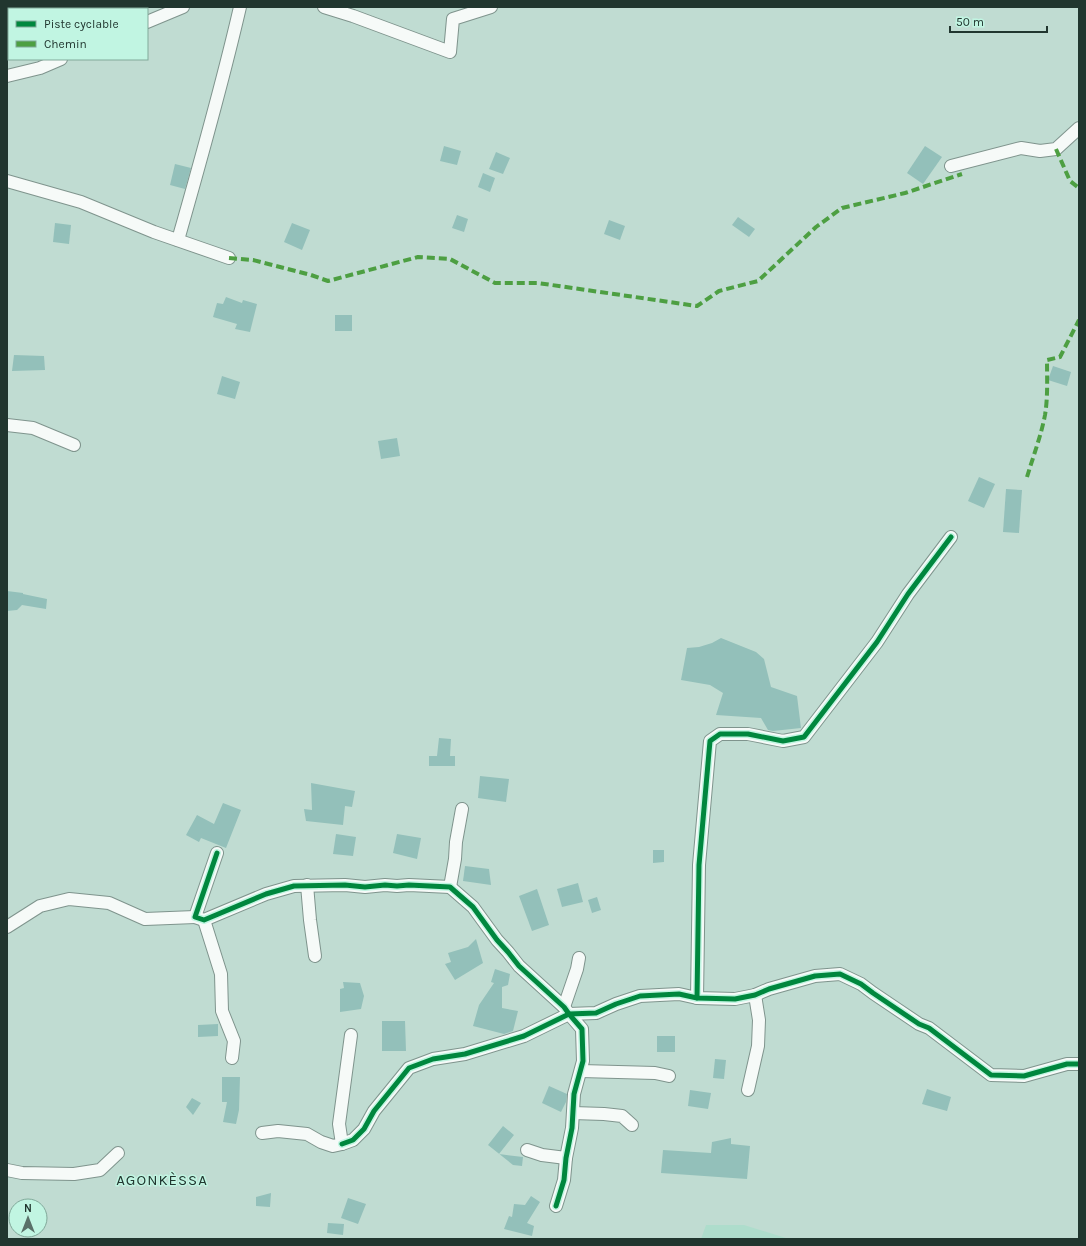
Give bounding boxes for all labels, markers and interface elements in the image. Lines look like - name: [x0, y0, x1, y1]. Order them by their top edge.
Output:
- legend: [8, 8, 148, 60]
- scale bar: [950, 8, 1047, 34]
- text: 50 m: [956, 15, 984, 29]
- text: Piste cyclable: [44, 17, 119, 31]
- text: Chemin: [44, 37, 87, 51]
- district label: AGONKÈSSA: [116, 1171, 208, 1189]
- north arrow: [8, 1198, 48, 1238]
- text: N: [24, 1202, 32, 1215]

